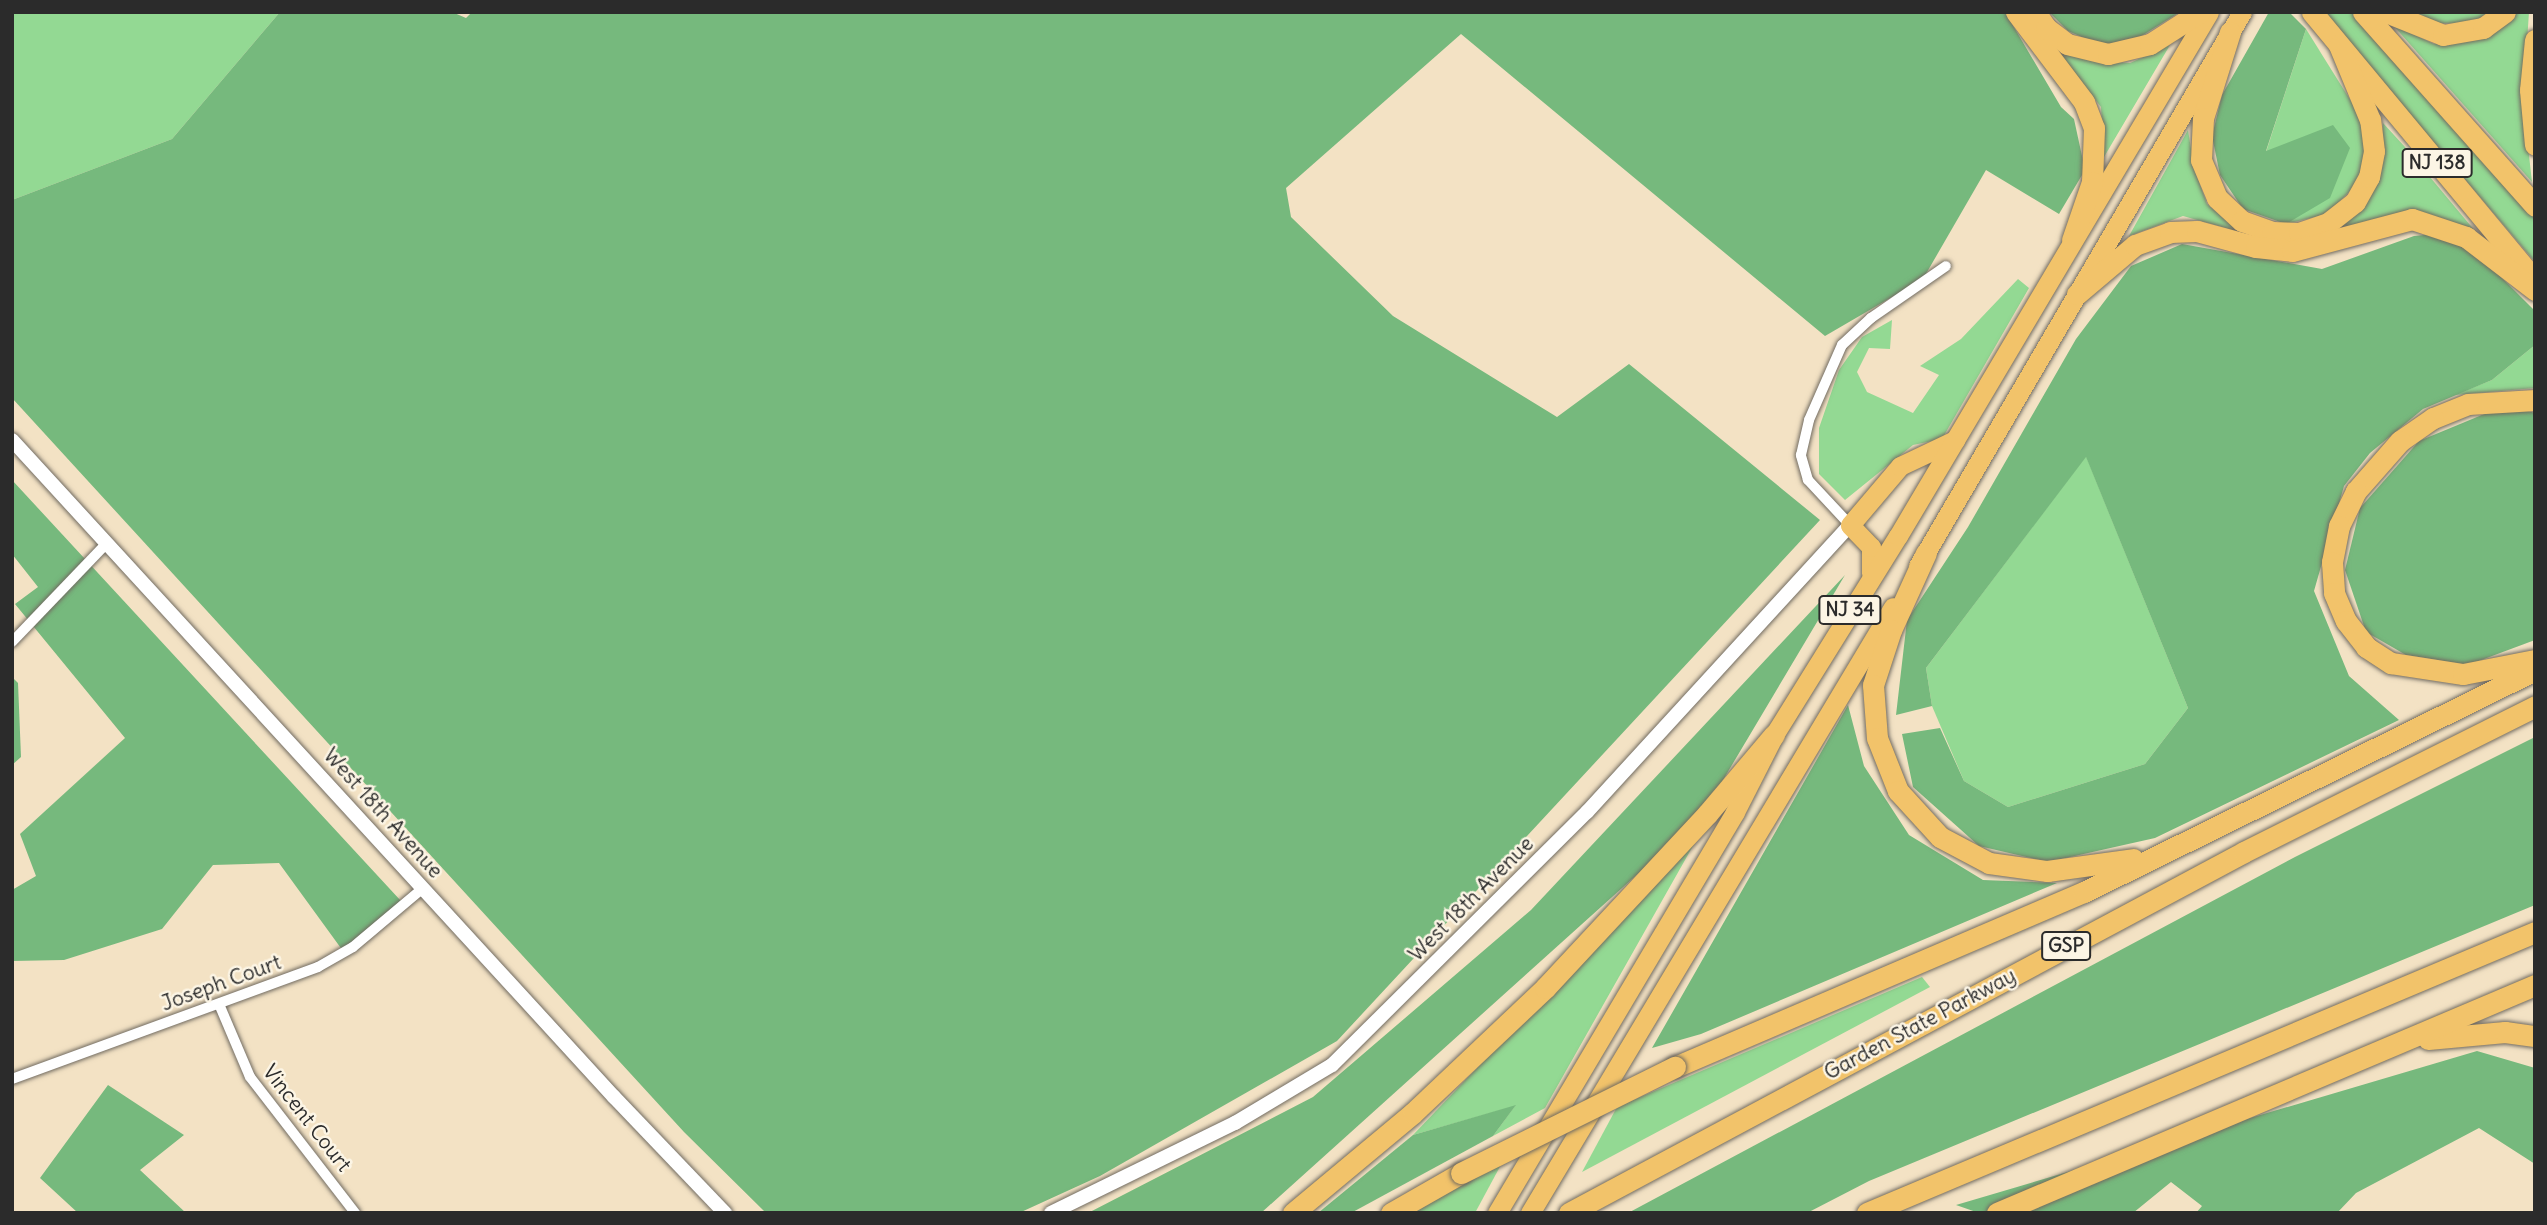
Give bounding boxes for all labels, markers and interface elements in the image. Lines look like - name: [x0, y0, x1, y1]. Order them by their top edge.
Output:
- road number: NJ 138: [2400, 148, 2474, 178]
- road number: NJ 34: [1817, 594, 1883, 625]
- street label: West 18th Avenue: [318, 743, 448, 883]
- street label: West 18th Avenue: [1403, 831, 1539, 967]
- road number: GSP: [2040, 930, 2092, 962]
- street label: Joseph Court: [158, 950, 284, 1016]
- street label: Garden State Parkway: [1820, 963, 2020, 1085]
- street label: Vincent Court: [257, 1059, 357, 1177]

